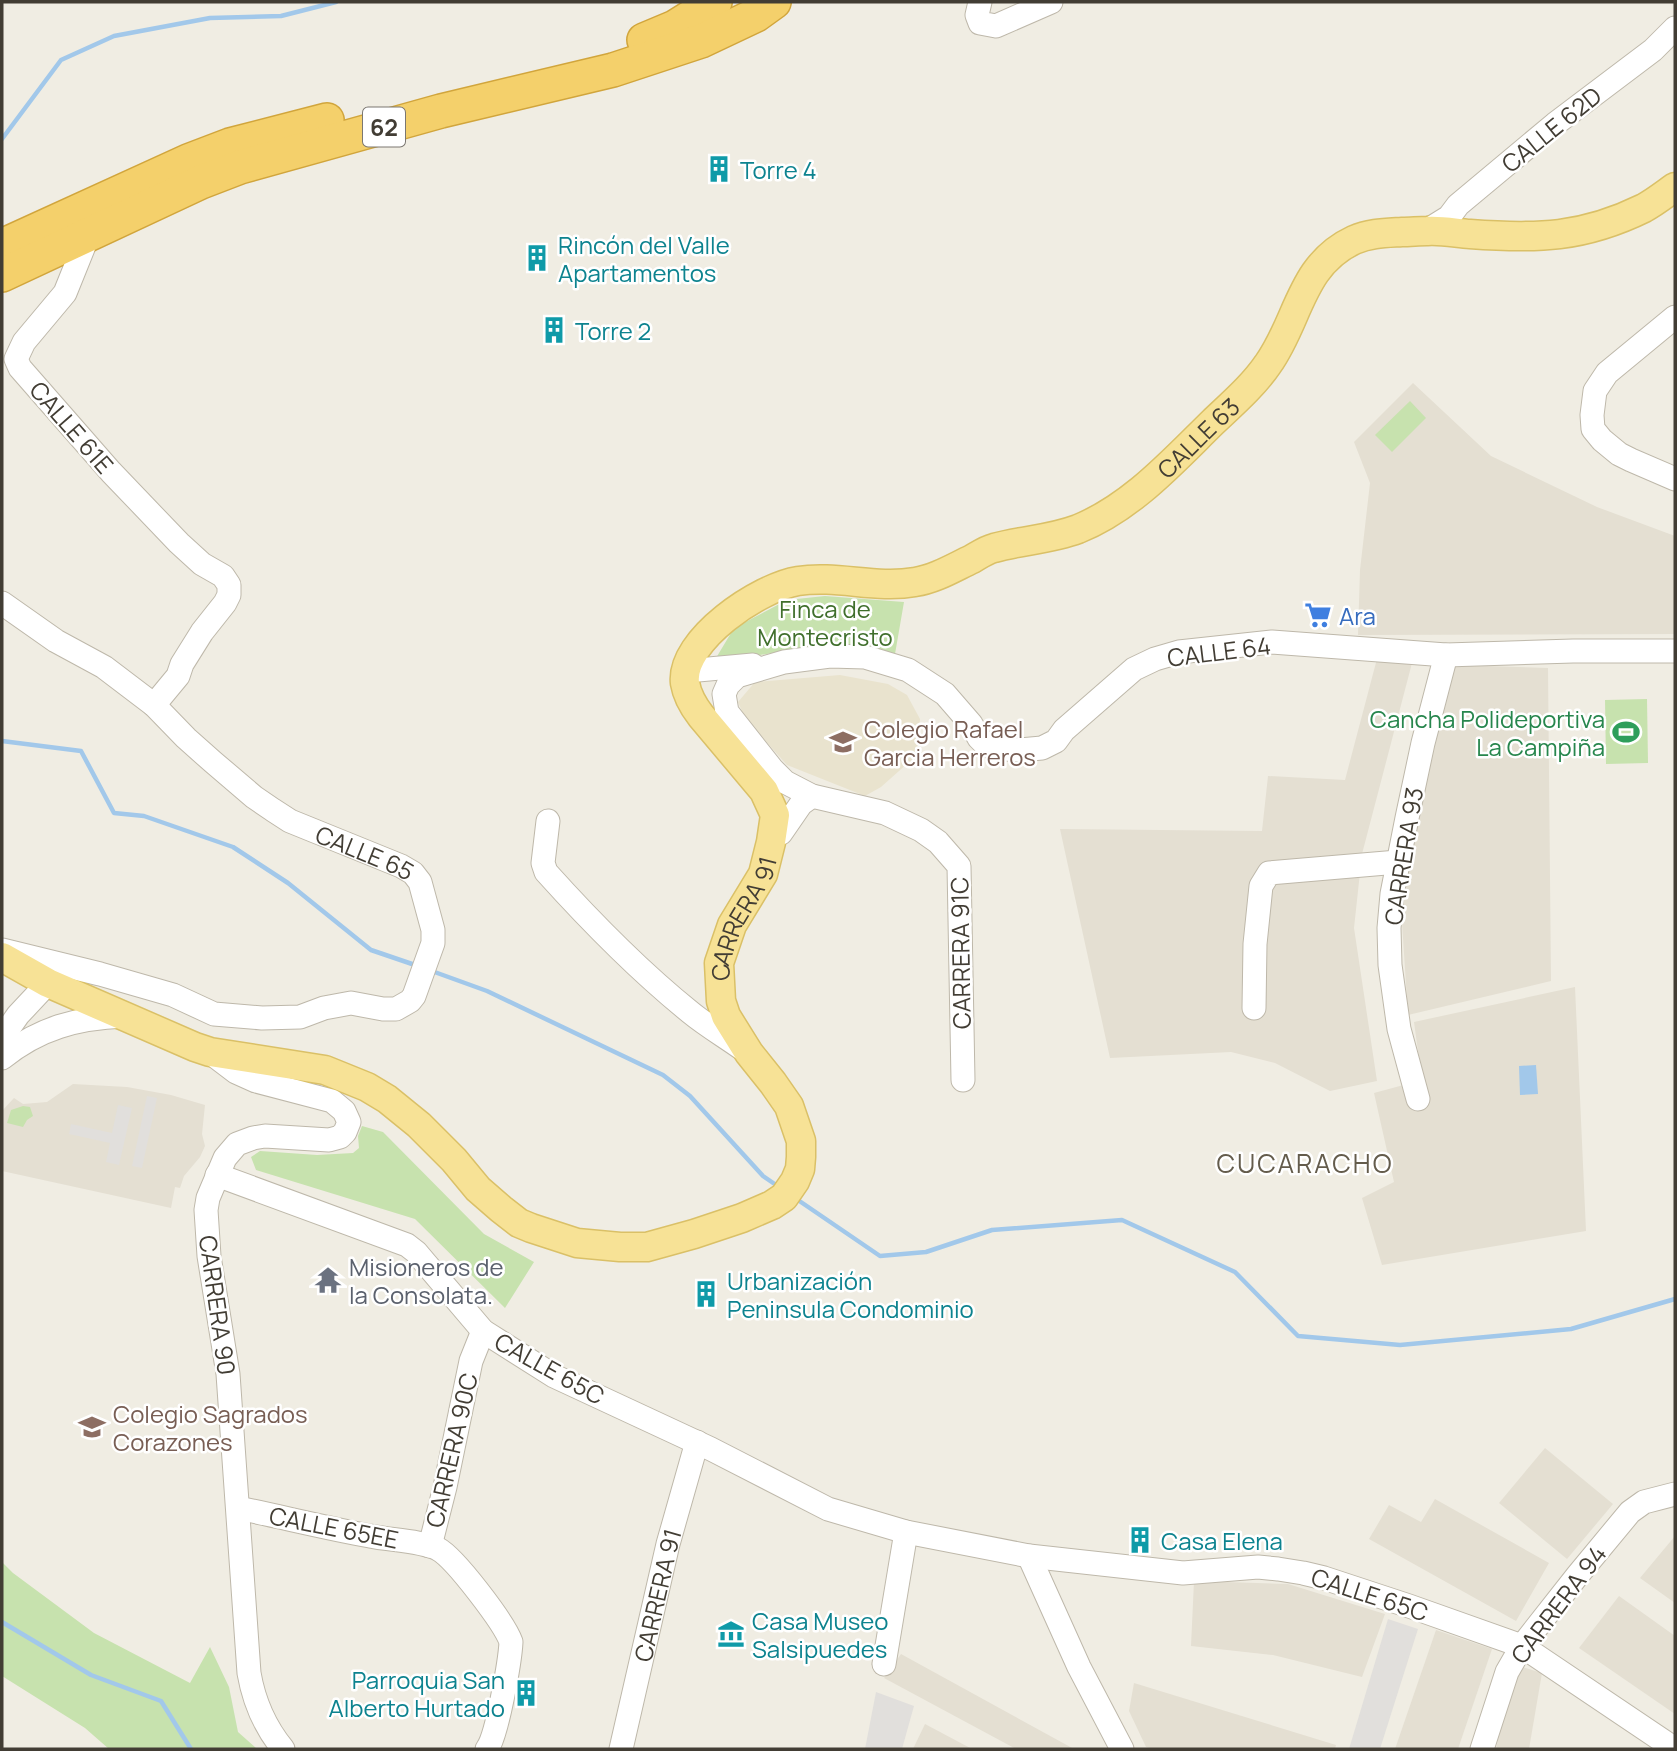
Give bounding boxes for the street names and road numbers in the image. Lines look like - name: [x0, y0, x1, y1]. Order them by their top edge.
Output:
- street label: CALLE 62D: [1494, 79, 1608, 179]
- road number: 62: [363, 108, 405, 146]
- street label: CALLE 61E: [23, 374, 121, 480]
- street label: CALLE 63: [1149, 389, 1246, 485]
- street label: CALLE 64: [1165, 628, 1273, 674]
- street label: CARRERA 93: [1376, 785, 1430, 927]
- street label: CALLE 65: [311, 817, 421, 887]
- street label: CARRERA 91: [703, 853, 783, 982]
- street label: CARRERA 91C: [942, 877, 978, 1029]
- street label: CARRERA 90: [192, 1233, 244, 1377]
- street label: CALLE 65C: [489, 1324, 611, 1412]
- street label: CARRERA 90C: [417, 1369, 485, 1531]
- street label: CALLE 65EE: [267, 1498, 401, 1556]
- street label: CARRERA 91: [625, 1525, 688, 1665]
- street label: CARRERA 94: [1503, 1538, 1613, 1670]
- street label: CALLE 65C: [1307, 1560, 1433, 1628]

